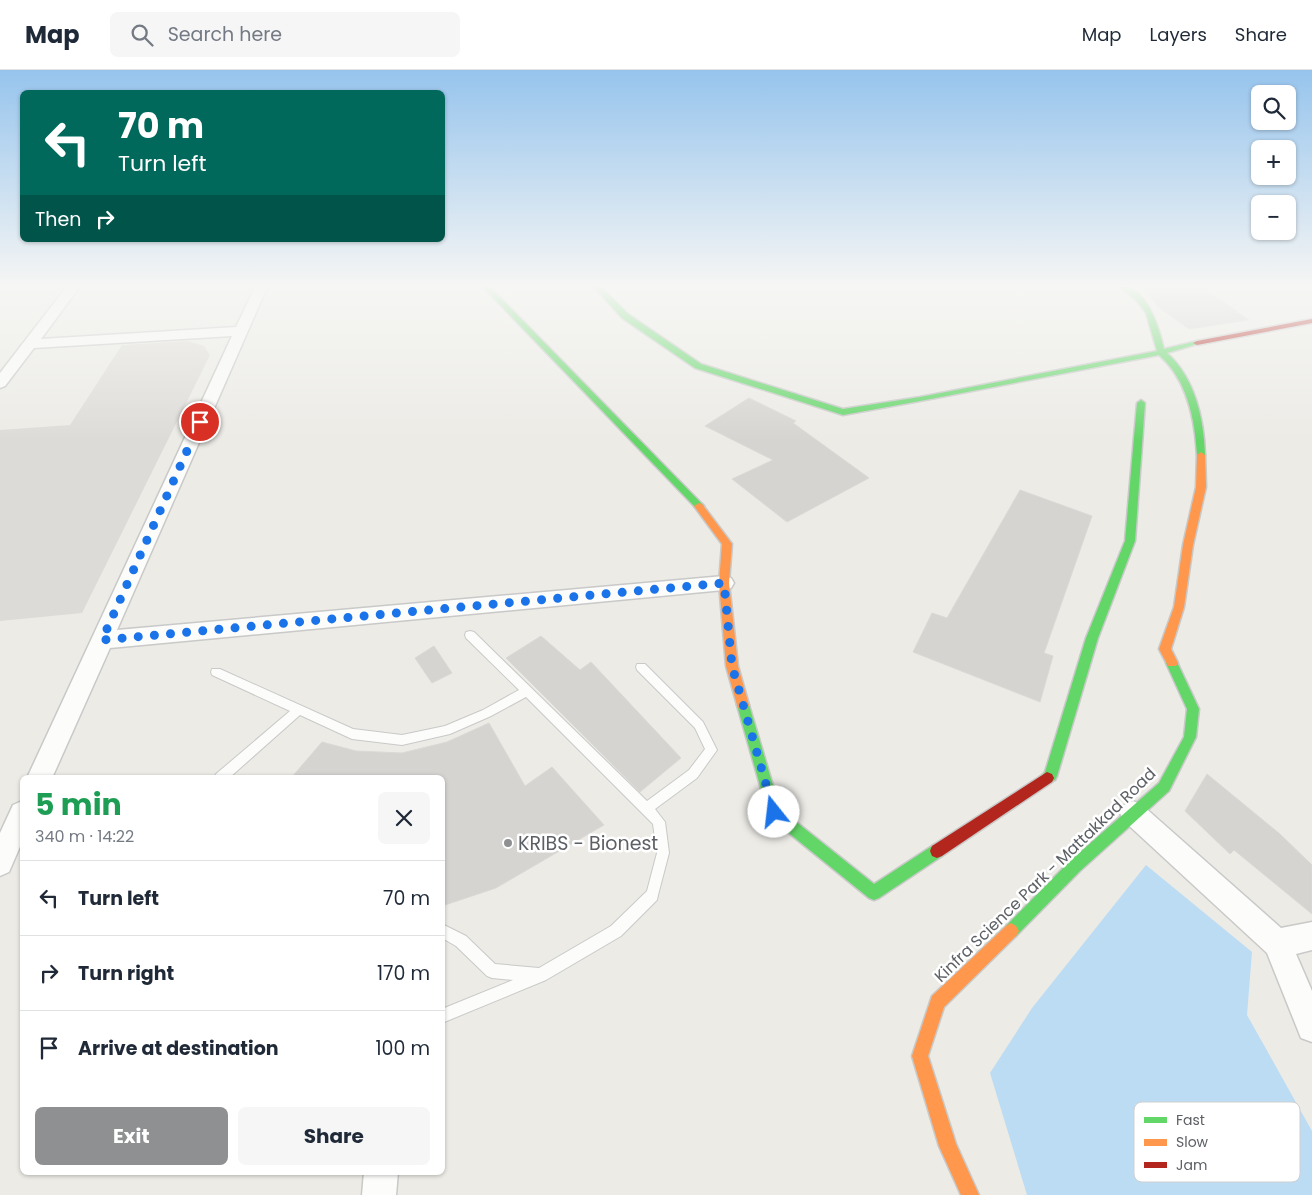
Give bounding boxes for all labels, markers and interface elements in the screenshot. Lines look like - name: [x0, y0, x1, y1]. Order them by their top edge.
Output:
- search box: [110, 12, 460, 57]
- text: Map: [25, 18, 80, 51]
- icon: search: [128, 21, 156, 49]
- text: Search here: [168, 21, 282, 48]
- text: Map: [1082, 22, 1122, 47]
- text: Layers: [1150, 22, 1207, 47]
- text: Share: [1235, 22, 1287, 47]
- map controls: [1251, 85, 1296, 240]
- button: search: [1251, 85, 1296, 130]
- text: 70 m: [118, 101, 204, 150]
- icon: left: [35, 110, 100, 175]
- button: +: [1251, 140, 1296, 185]
- text: Turn left: [118, 148, 206, 179]
- button: −: [1251, 195, 1296, 240]
- icon: right: [91, 205, 119, 233]
- text: Then: [35, 206, 81, 233]
- pin: [179, 401, 221, 443]
- icon: arrive: [186, 408, 214, 436]
- street label: Kinfra Science Park - Mattakkad Road: [929, 763, 1161, 987]
- text: 5 min: [35, 783, 122, 826]
- position arrow: [747, 785, 799, 837]
- button: close: [378, 792, 430, 844]
- text: 340 m · 14:22: [35, 825, 134, 848]
- place label: KRIBS - Bionest: [518, 830, 658, 857]
- marker: KRIBS - Bionest: [502, 837, 514, 849]
- icon: left: [35, 884, 63, 912]
- text: Turn left: [78, 885, 159, 912]
- text: 70 m: [383, 885, 430, 912]
- icon: right: [35, 959, 63, 987]
- text: Turn right: [78, 960, 174, 987]
- text: 170 m: [377, 960, 430, 987]
- icon: arrive: [35, 1034, 63, 1062]
- text: Arrive at destination: [78, 1035, 279, 1062]
- text: 100 m: [375, 1035, 430, 1062]
- legend: [1134, 1102, 1300, 1182]
- button: Exit: [35, 1107, 228, 1165]
- button: Share: [238, 1107, 430, 1165]
- text: Fast: [1176, 1110, 1205, 1130]
- text: Slow: [1176, 1132, 1209, 1152]
- text: Jam: [1176, 1155, 1207, 1175]

